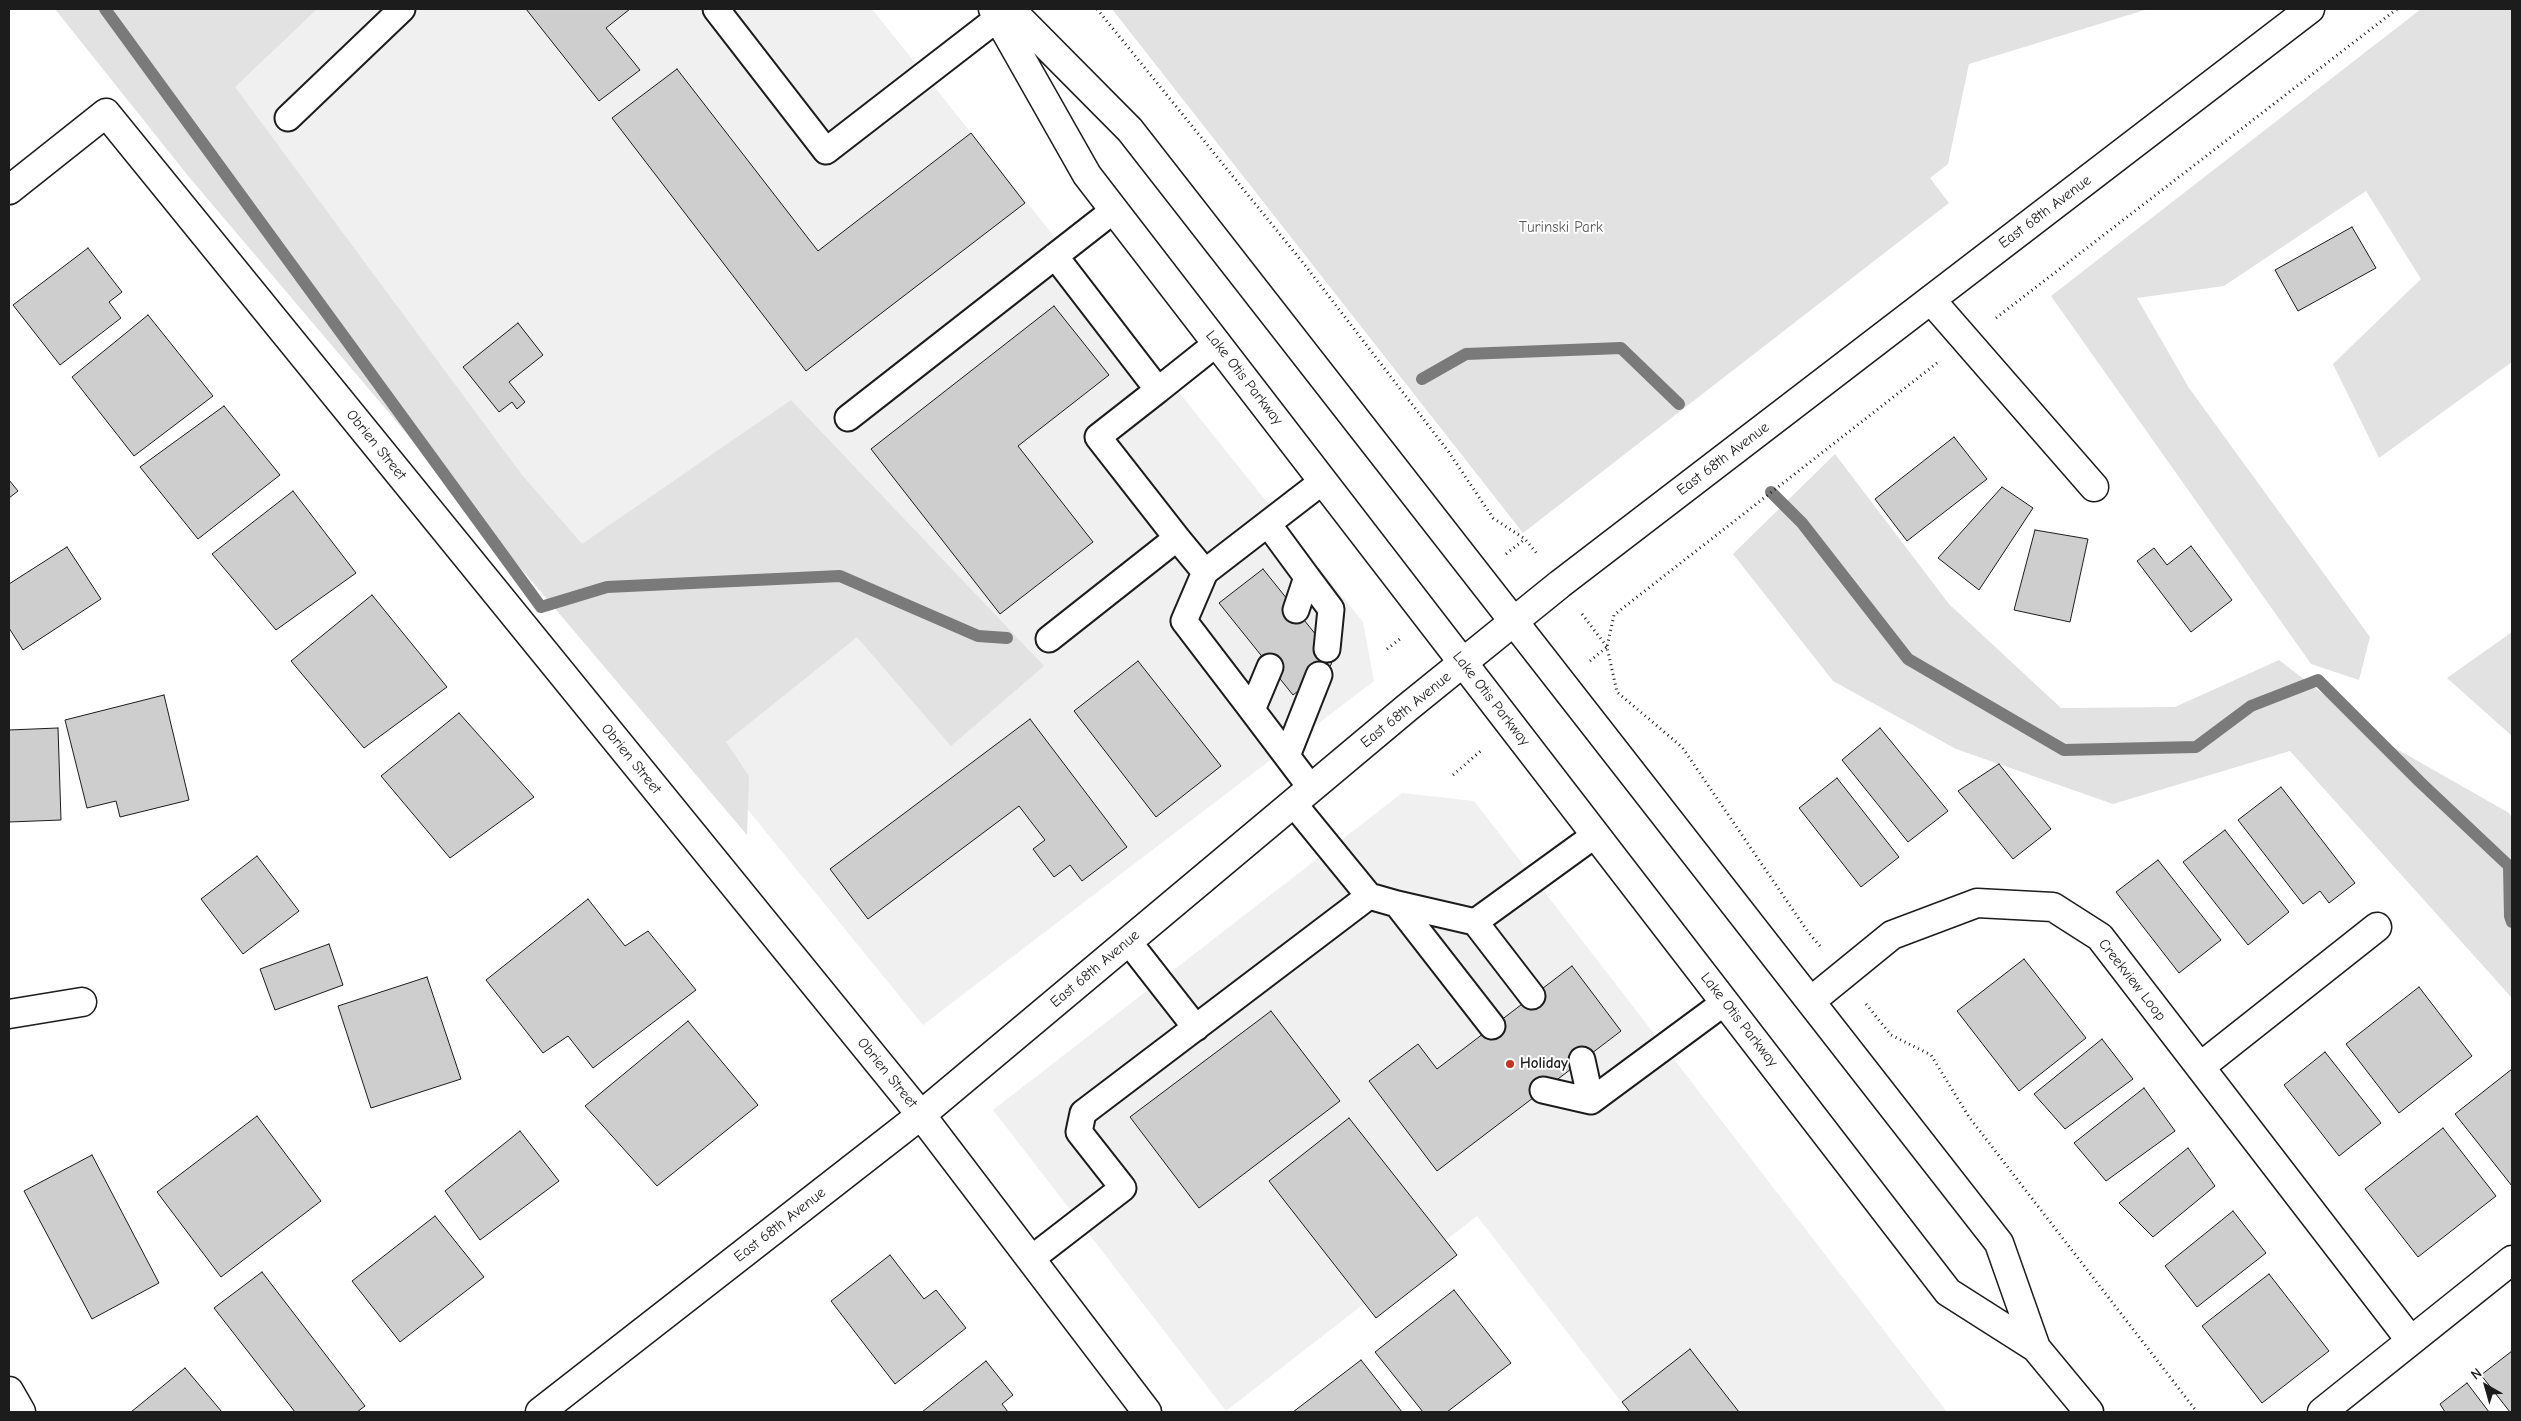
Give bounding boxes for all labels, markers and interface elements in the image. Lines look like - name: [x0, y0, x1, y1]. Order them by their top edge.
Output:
- street label: East 68th Avenue: [1995, 171, 2095, 253]
- park label: Turinski Park: [1519, 219, 1603, 237]
- street label: Lake Otis Parkway: [1202, 327, 1286, 429]
- street label: Obrien Street: [342, 406, 410, 484]
- street label: East 68th Avenue: [1673, 418, 1773, 500]
- street label: Lake Otis Parkway: [1449, 648, 1533, 750]
- street label: East 68th Avenue: [1357, 668, 1455, 752]
- street label: Obrien Street: [597, 720, 665, 798]
- street label: East 68th Avenue: [1047, 926, 1143, 1012]
- street label: Creekview Loop: [2094, 935, 2170, 1025]
- street label: Lake Otis Parkway: [1697, 969, 1781, 1071]
- street label: Obrien Street: [853, 1034, 921, 1112]
- place label: Holiday: [1520, 1055, 1568, 1073]
- marker: Holiday: [1504, 1058, 1516, 1070]
- street label: East 68th Avenue: [731, 1184, 829, 1266]
- north arrow: [2461, 1361, 2511, 1411]
- text: N: [2468, 1364, 2485, 1383]

